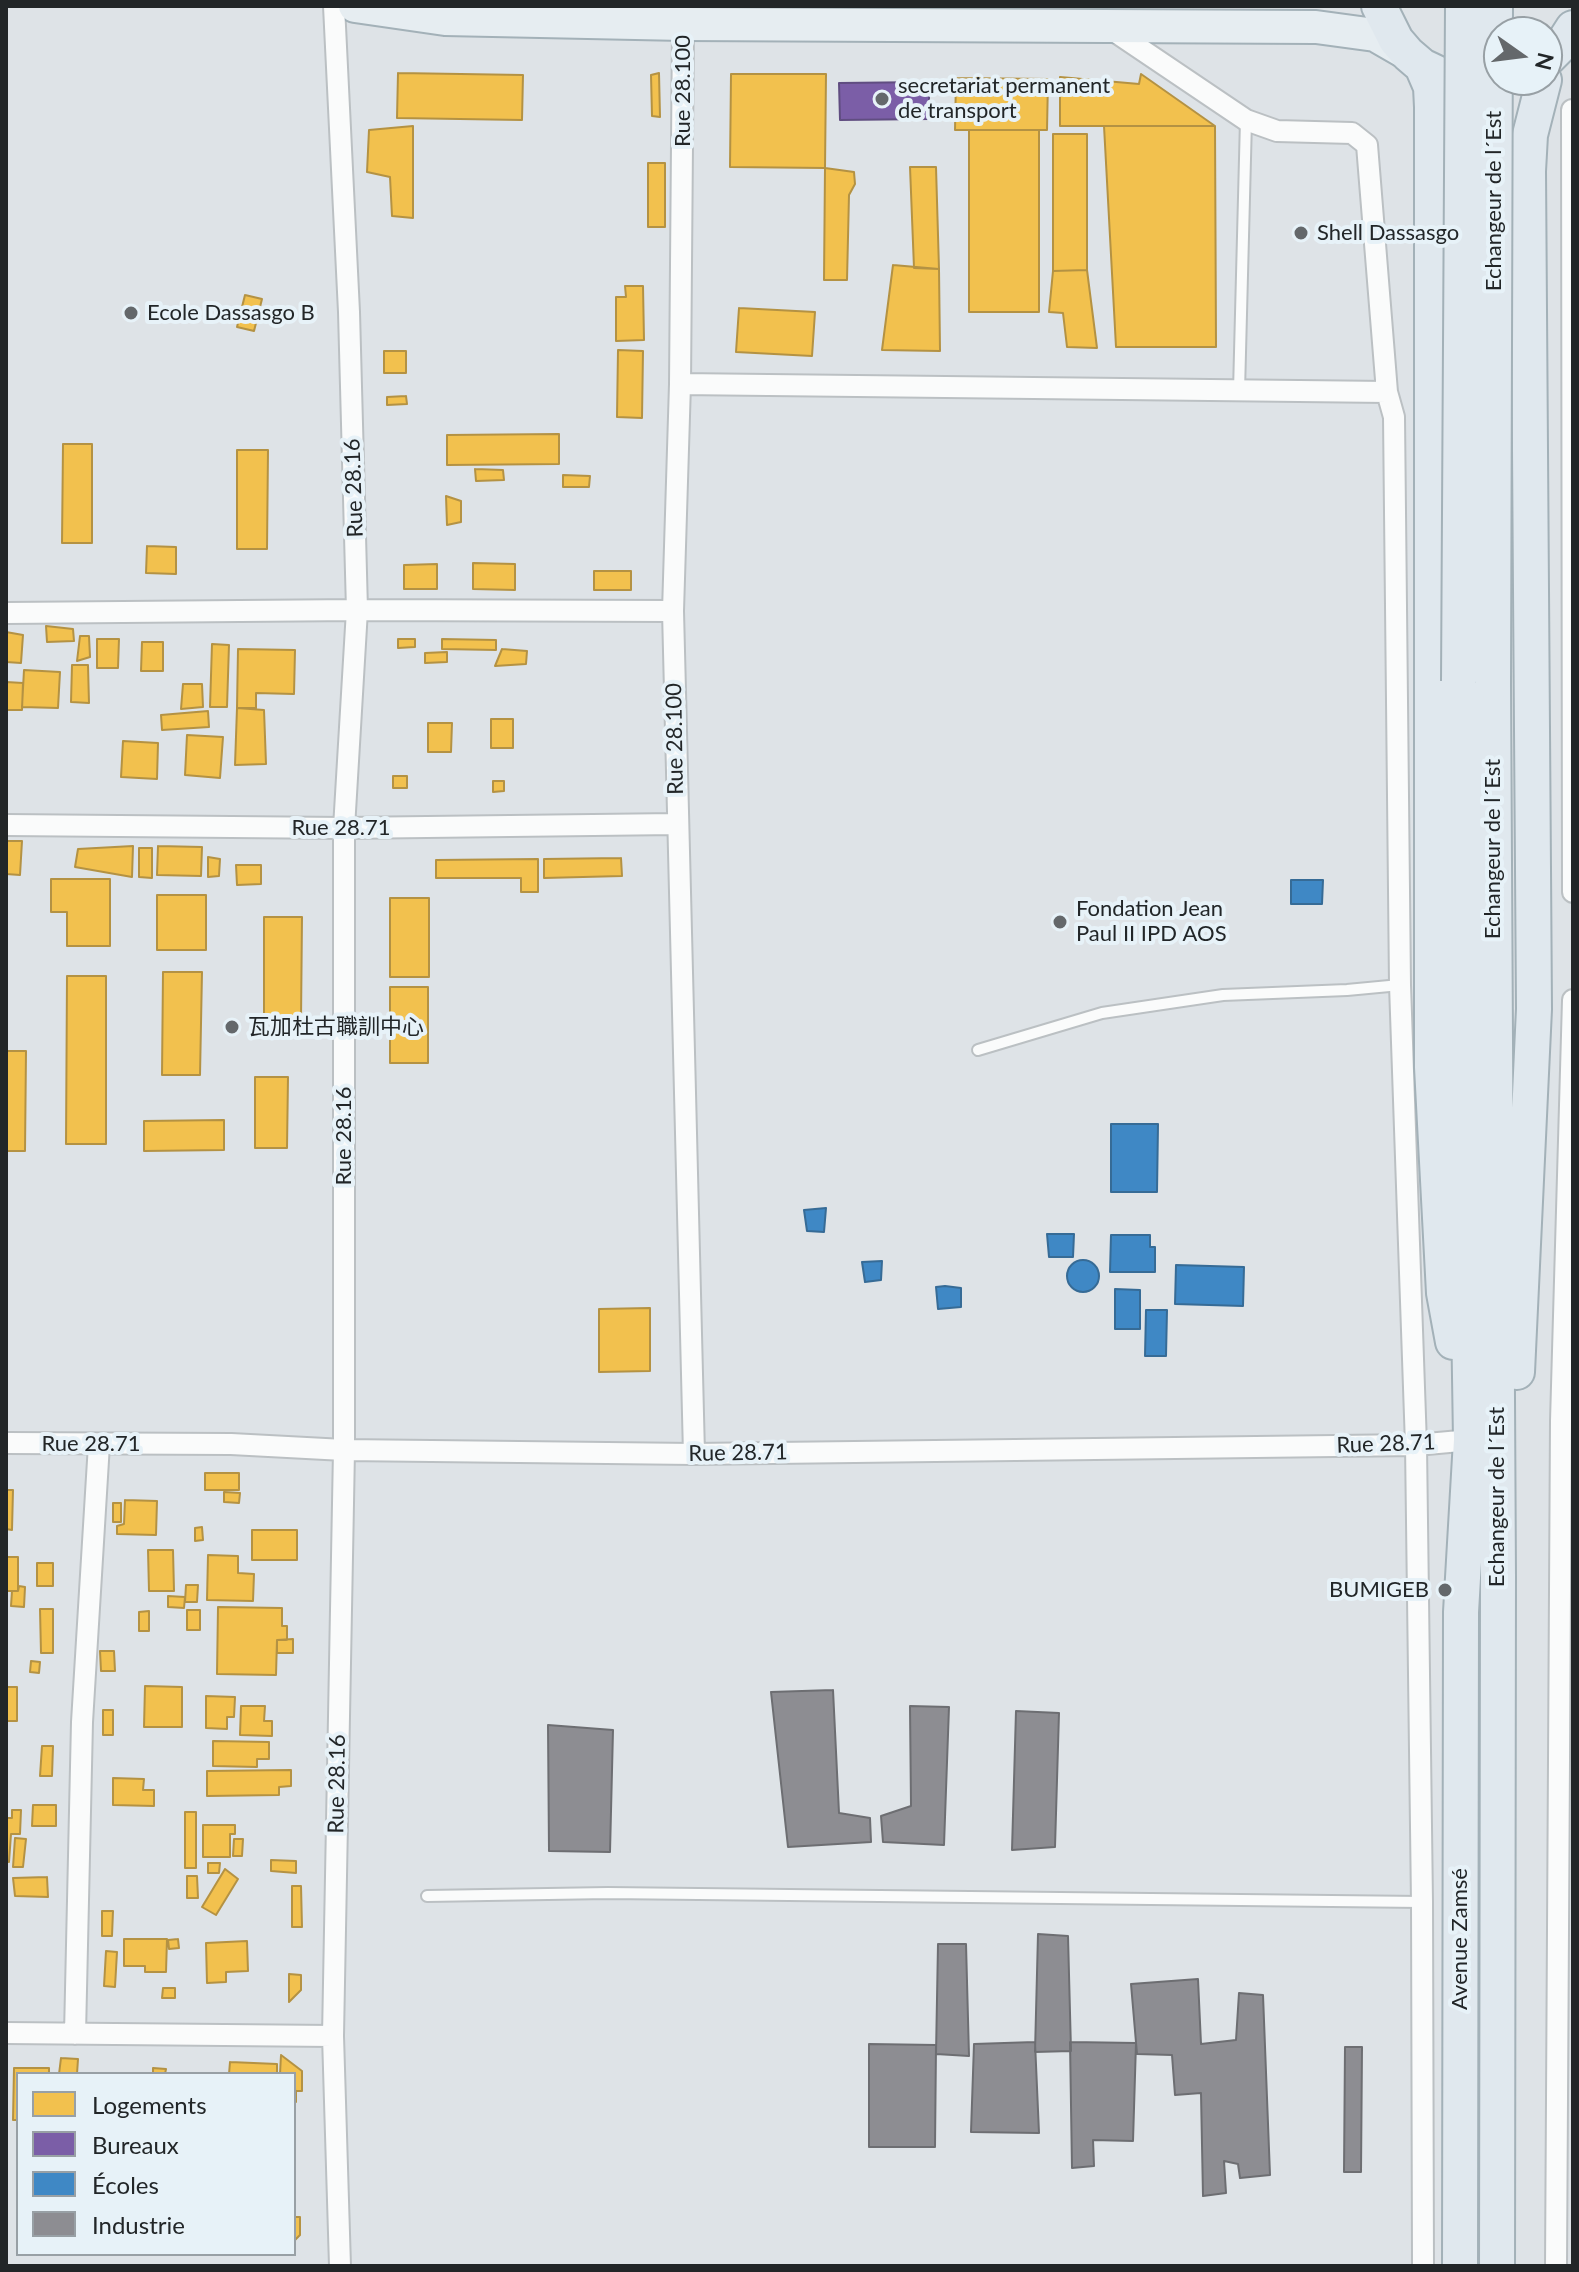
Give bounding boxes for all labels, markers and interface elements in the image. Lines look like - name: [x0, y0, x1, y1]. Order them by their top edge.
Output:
- north arrow: [1483, 16, 1563, 96]
- street label: Rue 28.100: [670, 35, 696, 147]
- text: N: [1530, 50, 1560, 73]
- place label: secretariat permanent de transport: [898, 73, 1110, 124]
- marker: secretariat permanent de transport: [873, 90, 891, 108]
- street label: Echangeur de l´Est: [1481, 111, 1507, 291]
- place label: Shell Dassasgo: [1317, 220, 1459, 246]
- marker: Shell Dassasgo: [1292, 224, 1310, 242]
- place label: Ecole Dassasgo B: [147, 300, 315, 326]
- marker: Ecole Dassasgo B: [122, 304, 140, 322]
- street label: Rue 28.16: [339, 438, 369, 538]
- street label: Rue 28.100: [661, 683, 689, 795]
- street label: Echangeur de l´Est: [1480, 759, 1506, 939]
- street label: Rue 28.71: [291, 815, 391, 841]
- place label: Fondation Jean Paul II IPD AOS: [1076, 896, 1227, 948]
- marker: Fondation Jean Paul II IPD AOS: [1051, 913, 1069, 931]
- place label: 瓦加杜古職訓中心: [248, 1014, 424, 1040]
- marker: 瓦加杜古職訓中心: [223, 1018, 241, 1036]
- street label: Rue 28.16: [331, 1086, 357, 1186]
- street label: Echangeur de l´Est: [1484, 1407, 1510, 1587]
- street label: Rue 28.71: [1336, 1429, 1436, 1459]
- street label: Rue 28.71: [41, 1431, 141, 1457]
- street label: Rue 28.71: [688, 1439, 788, 1467]
- place label: BUMIGEB: [1329, 1577, 1429, 1603]
- marker: BUMIGEB: [1436, 1581, 1454, 1599]
- street label: Rue 28.16: [323, 1734, 351, 1834]
- street label: Avenue Zamsé: [1447, 1868, 1473, 2010]
- legend: [16, 2072, 296, 2256]
- text: Logements: [92, 2090, 207, 2119]
- text: Bureaux: [92, 2130, 179, 2159]
- text: Écoles: [92, 2170, 159, 2199]
- text: Industrie: [92, 2210, 185, 2239]

